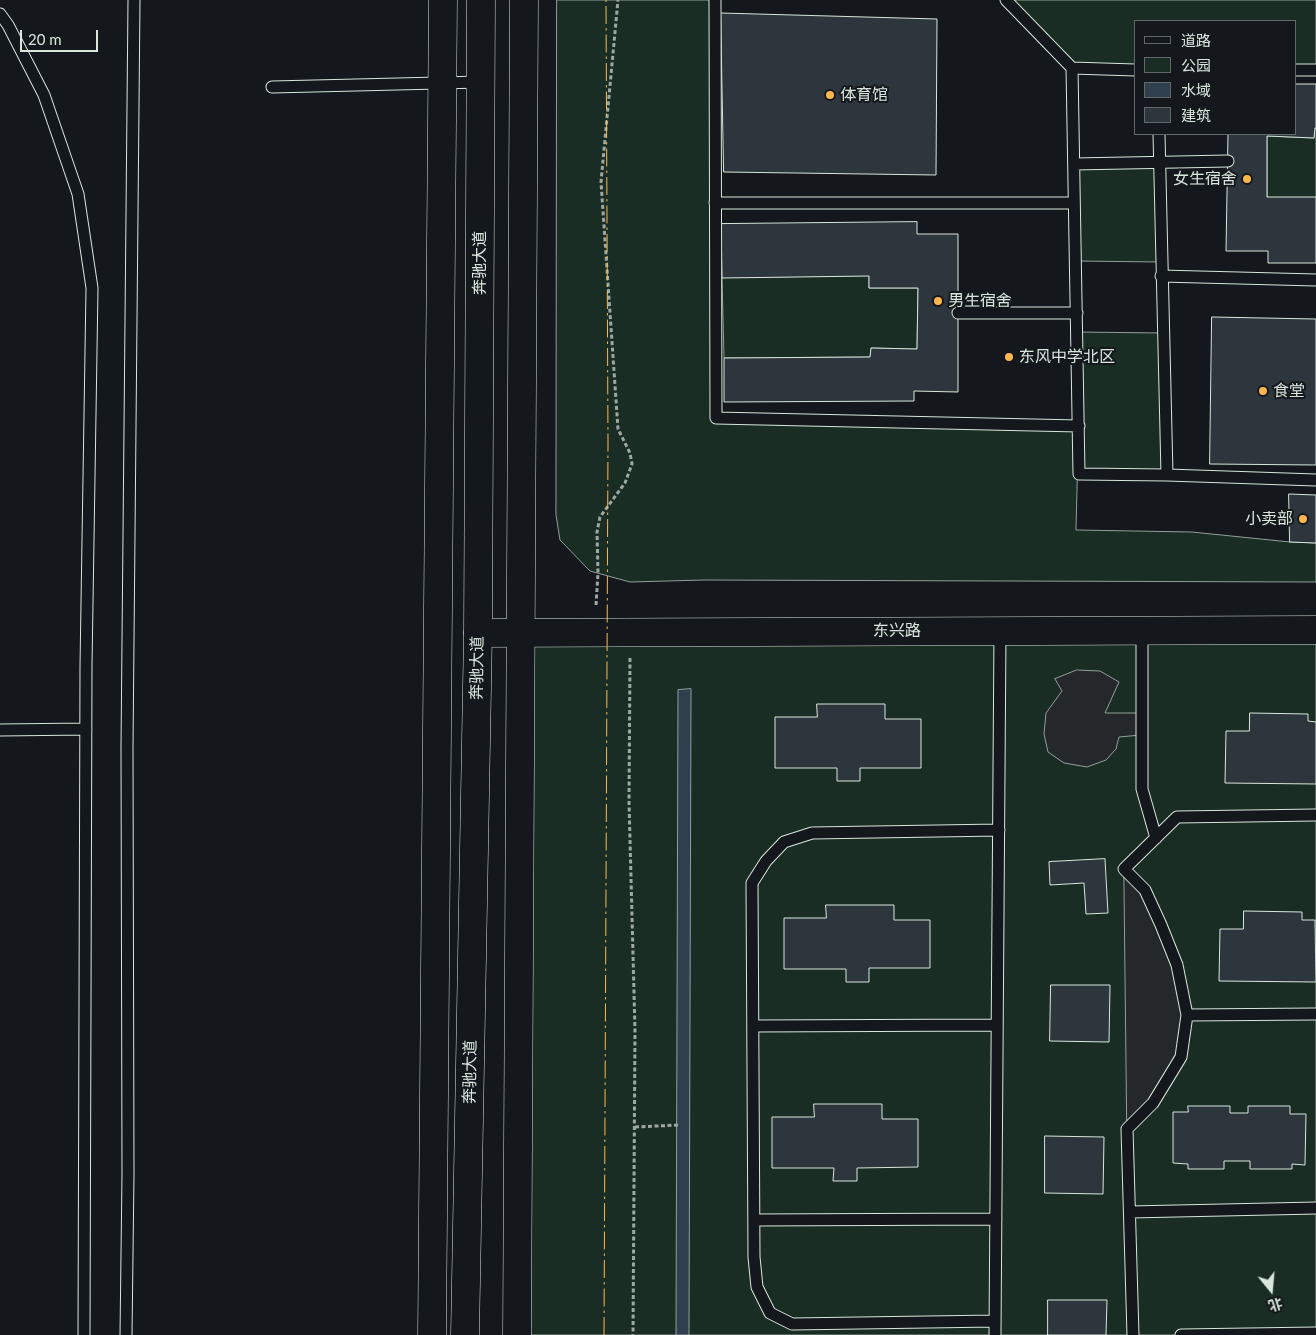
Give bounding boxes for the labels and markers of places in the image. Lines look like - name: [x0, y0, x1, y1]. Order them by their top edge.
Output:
- place label: 体育馆: [840, 85, 888, 105]
- marker: 体育馆: [824, 89, 836, 101]
- place label: 女生宿舍: [1173, 169, 1237, 189]
- marker: 女生宿舍: [1241, 173, 1253, 185]
- place label: 男生宿舍: [948, 291, 1012, 311]
- marker: 男生宿舍: [932, 295, 944, 307]
- place label: 东风中学北区: [1019, 347, 1115, 367]
- marker: 东风中学北区: [1003, 351, 1015, 363]
- place label: 食堂: [1273, 381, 1305, 401]
- marker: 食堂: [1257, 385, 1269, 397]
- place label: 小卖部: [1245, 509, 1293, 529]
- marker: 小卖部: [1297, 513, 1309, 525]

